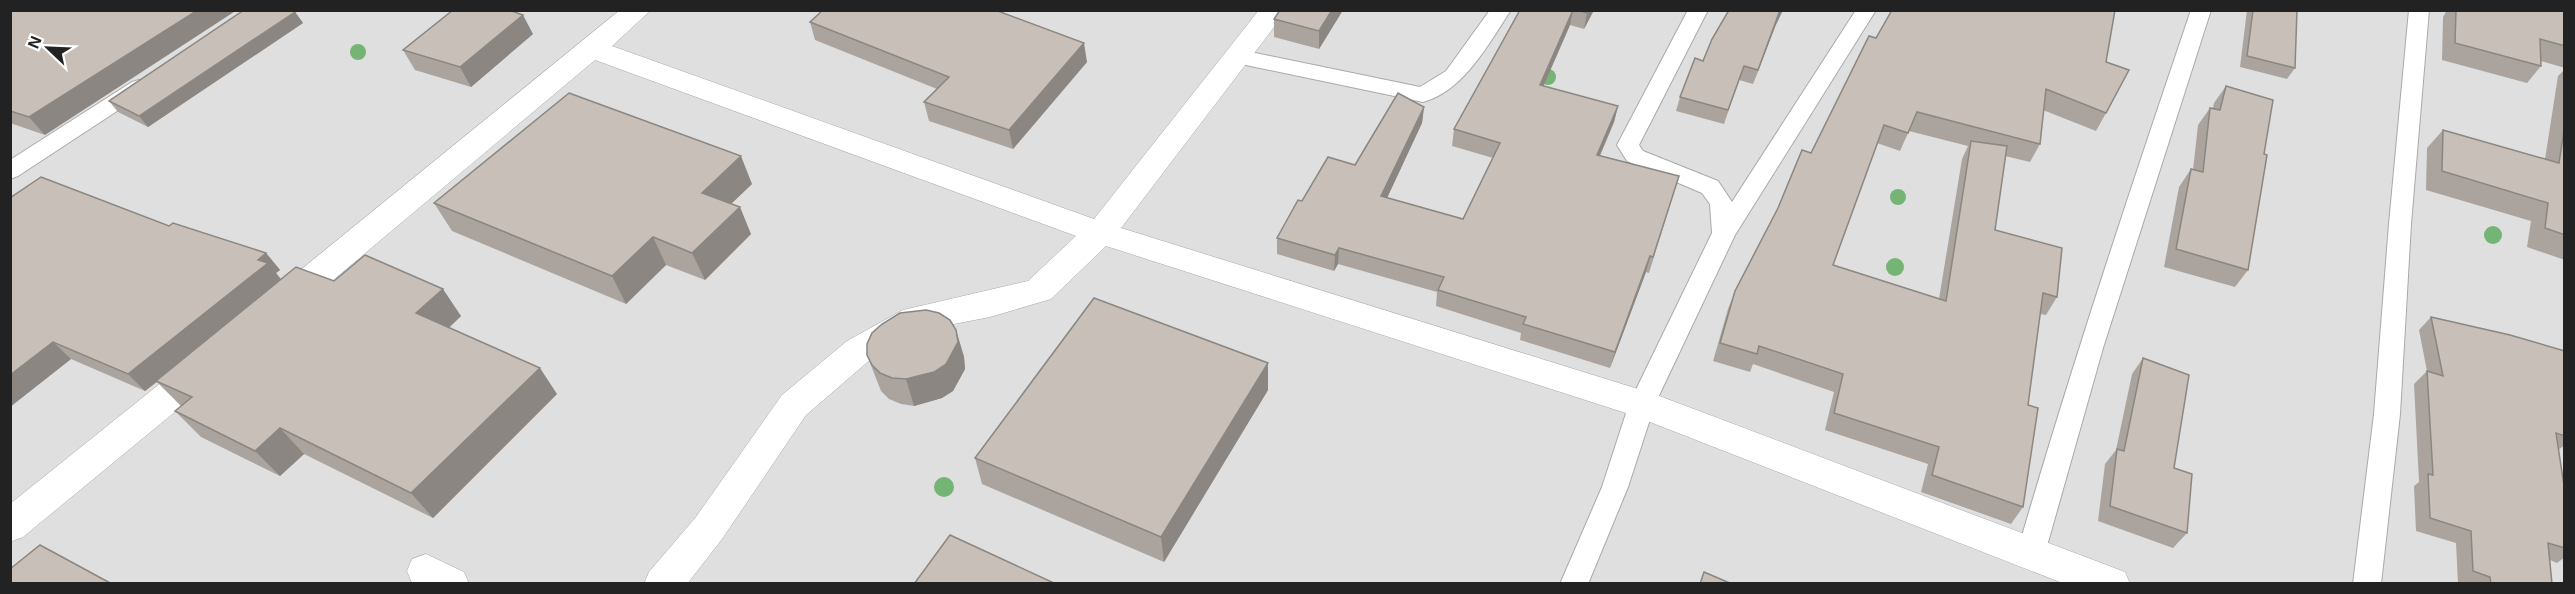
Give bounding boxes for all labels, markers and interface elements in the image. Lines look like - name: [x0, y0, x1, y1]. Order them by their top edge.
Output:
- north arrow: [18, 18, 78, 78]
- text: N: [25, 34, 45, 51]

